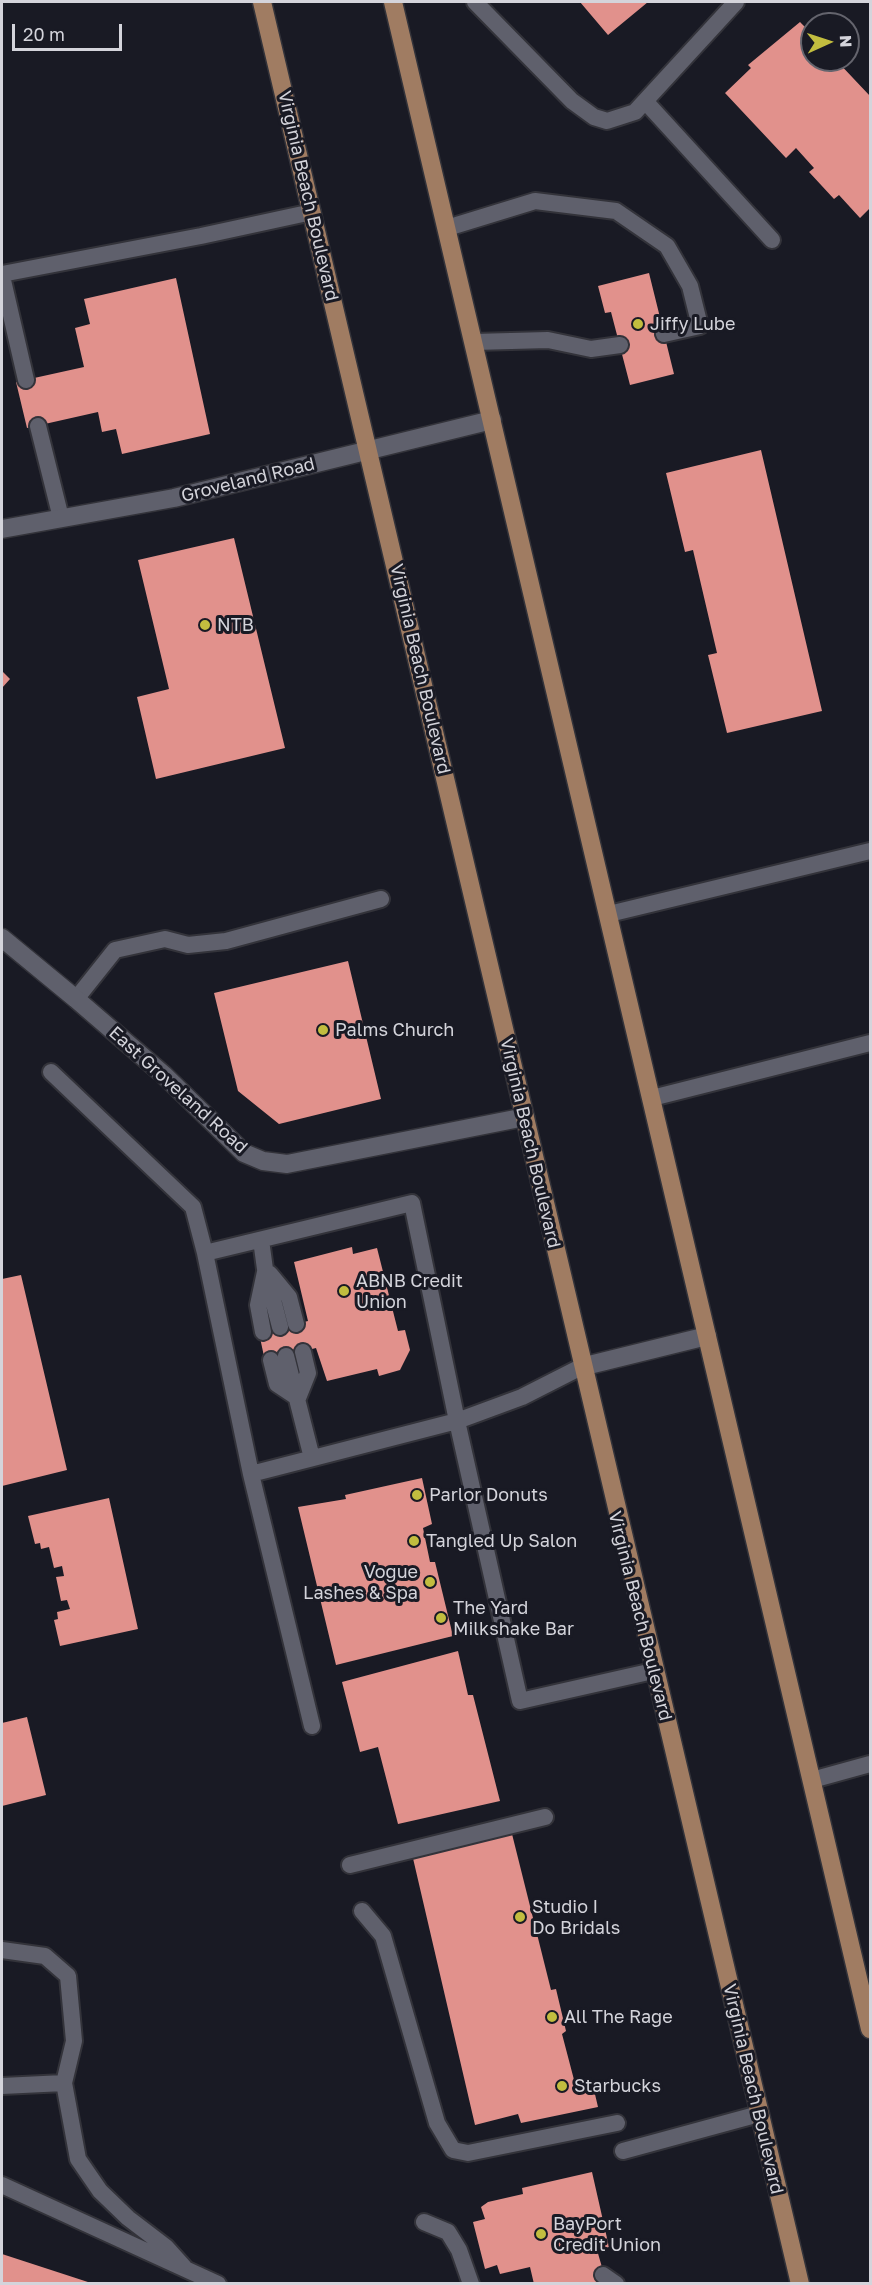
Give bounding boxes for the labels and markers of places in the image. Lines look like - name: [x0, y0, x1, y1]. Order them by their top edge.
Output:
- place label: Jiffy Lube: [650, 313, 735, 335]
- marker: Jiffy Lube: [631, 317, 645, 331]
- place label: NTB: [217, 614, 254, 636]
- marker: NTB: [198, 618, 212, 632]
- place label: Palms Church: [335, 1019, 454, 1041]
- marker: Palms Church: [316, 1023, 330, 1037]
- place label: ABNB Credit Union: [356, 1270, 463, 1312]
- marker: ABNB Credit Union: [337, 1284, 351, 1298]
- place label: Parlor Donuts: [429, 1484, 548, 1506]
- marker: Parlor Donuts: [410, 1488, 424, 1502]
- place label: Tangled Up Salon: [426, 1530, 577, 1552]
- marker: Tangled Up Salon: [407, 1534, 421, 1548]
- place label: Vogue Lashes & Spa: [303, 1561, 418, 1604]
- marker: Vogue Lashes & Spa: [423, 1575, 437, 1589]
- place label: The Yard Milkshake Bar: [453, 1597, 574, 1640]
- marker: The Yard Milkshake Bar: [434, 1611, 448, 1625]
- place label: Studio I Do Bridals: [532, 1896, 620, 1938]
- marker: Studio I Do Bridals: [513, 1910, 527, 1924]
- place label: All The Rage: [564, 2006, 673, 2028]
- marker: All The Rage: [545, 2010, 559, 2024]
- place label: Starbucks: [574, 2075, 661, 2097]
- marker: Starbucks: [555, 2079, 569, 2093]
- place label: BayPort Credit Union: [553, 2213, 661, 2256]
- marker: BayPort Credit Union: [534, 2227, 548, 2241]

